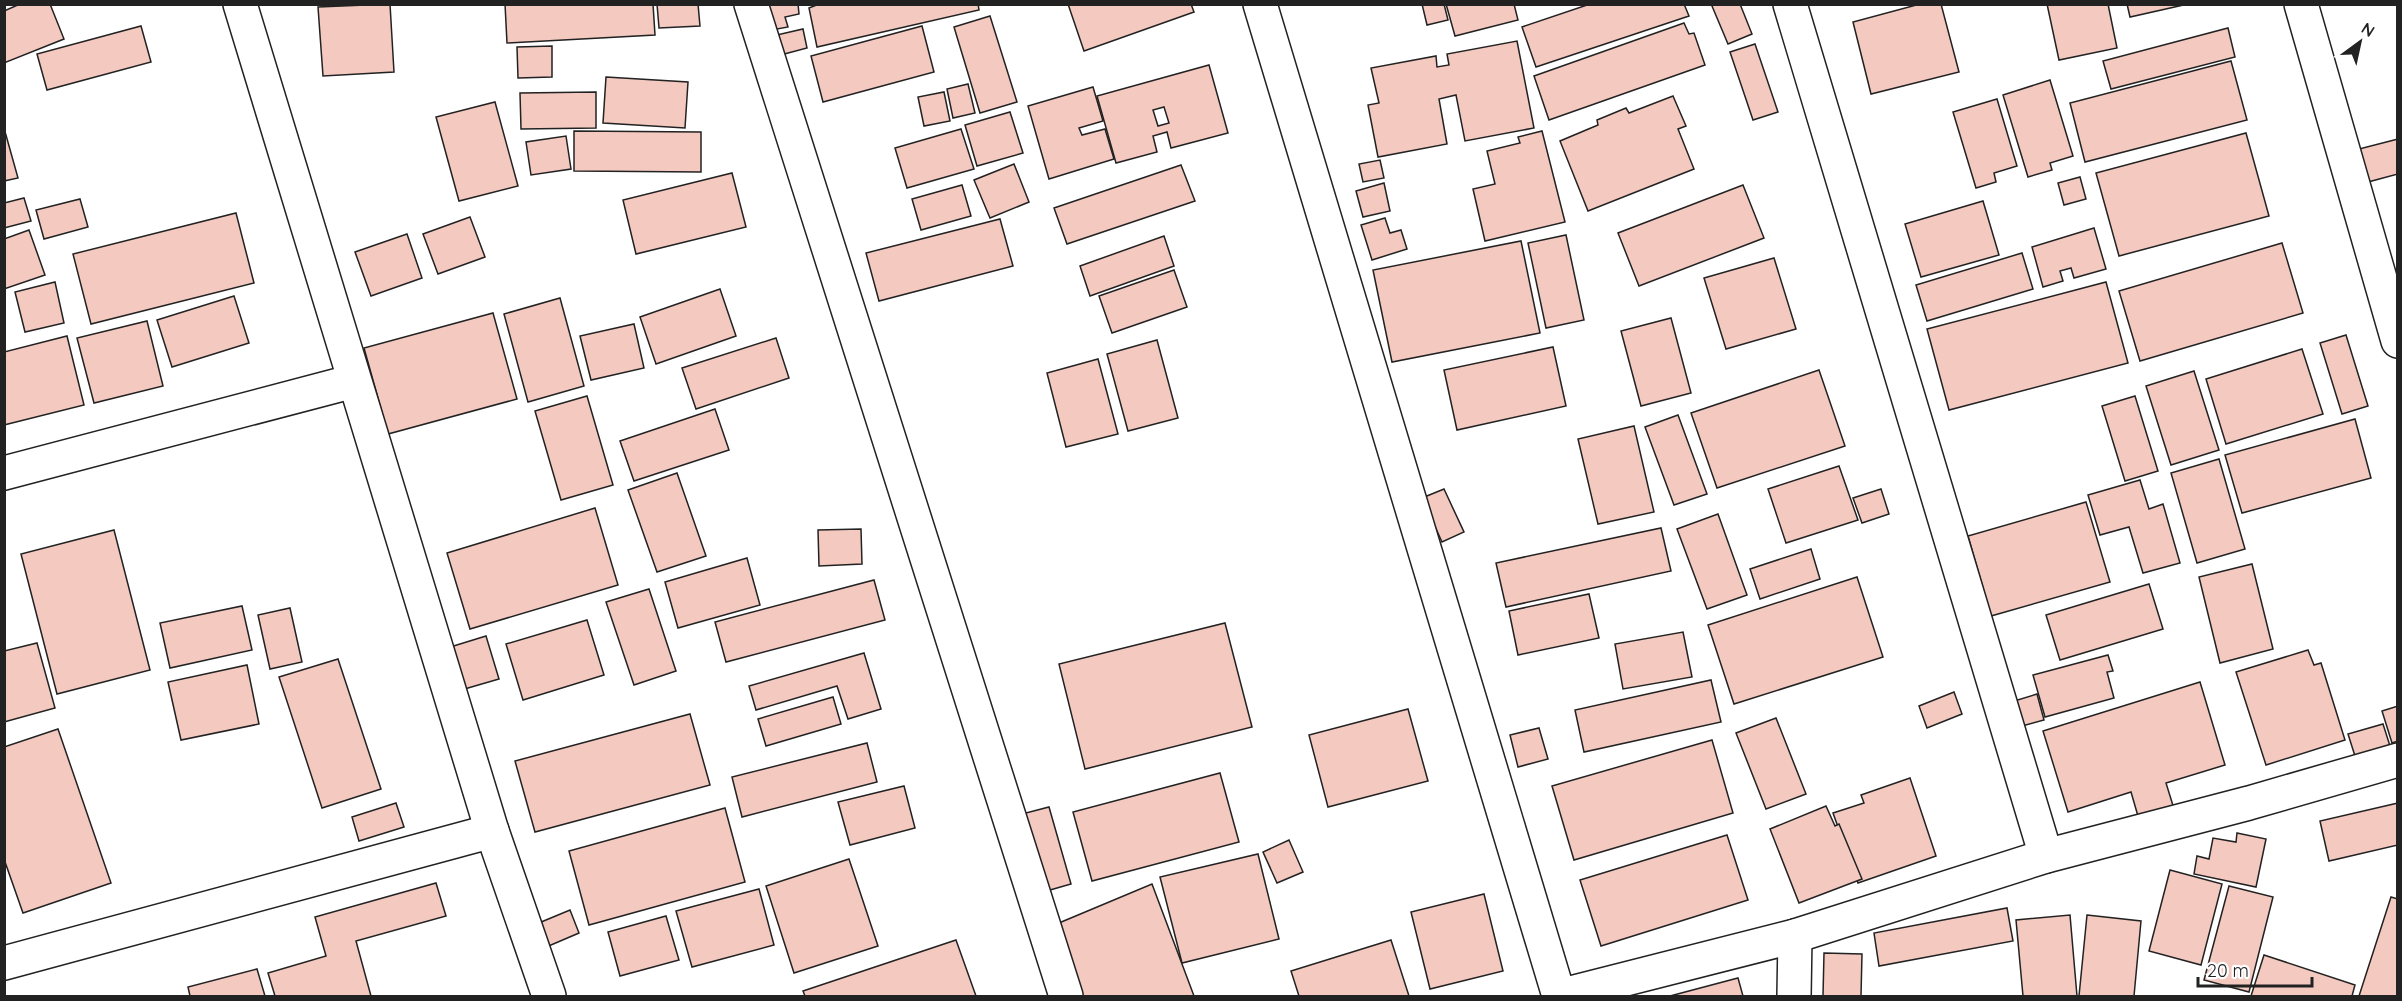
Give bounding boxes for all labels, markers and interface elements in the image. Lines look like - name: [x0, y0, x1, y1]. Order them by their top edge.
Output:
- north arrow: [2330, 12, 2390, 72]
- text: N: [2358, 18, 2379, 41]
- scale bar: [2198, 950, 2312, 988]
- text: 20 m: [2207, 959, 2249, 982]

